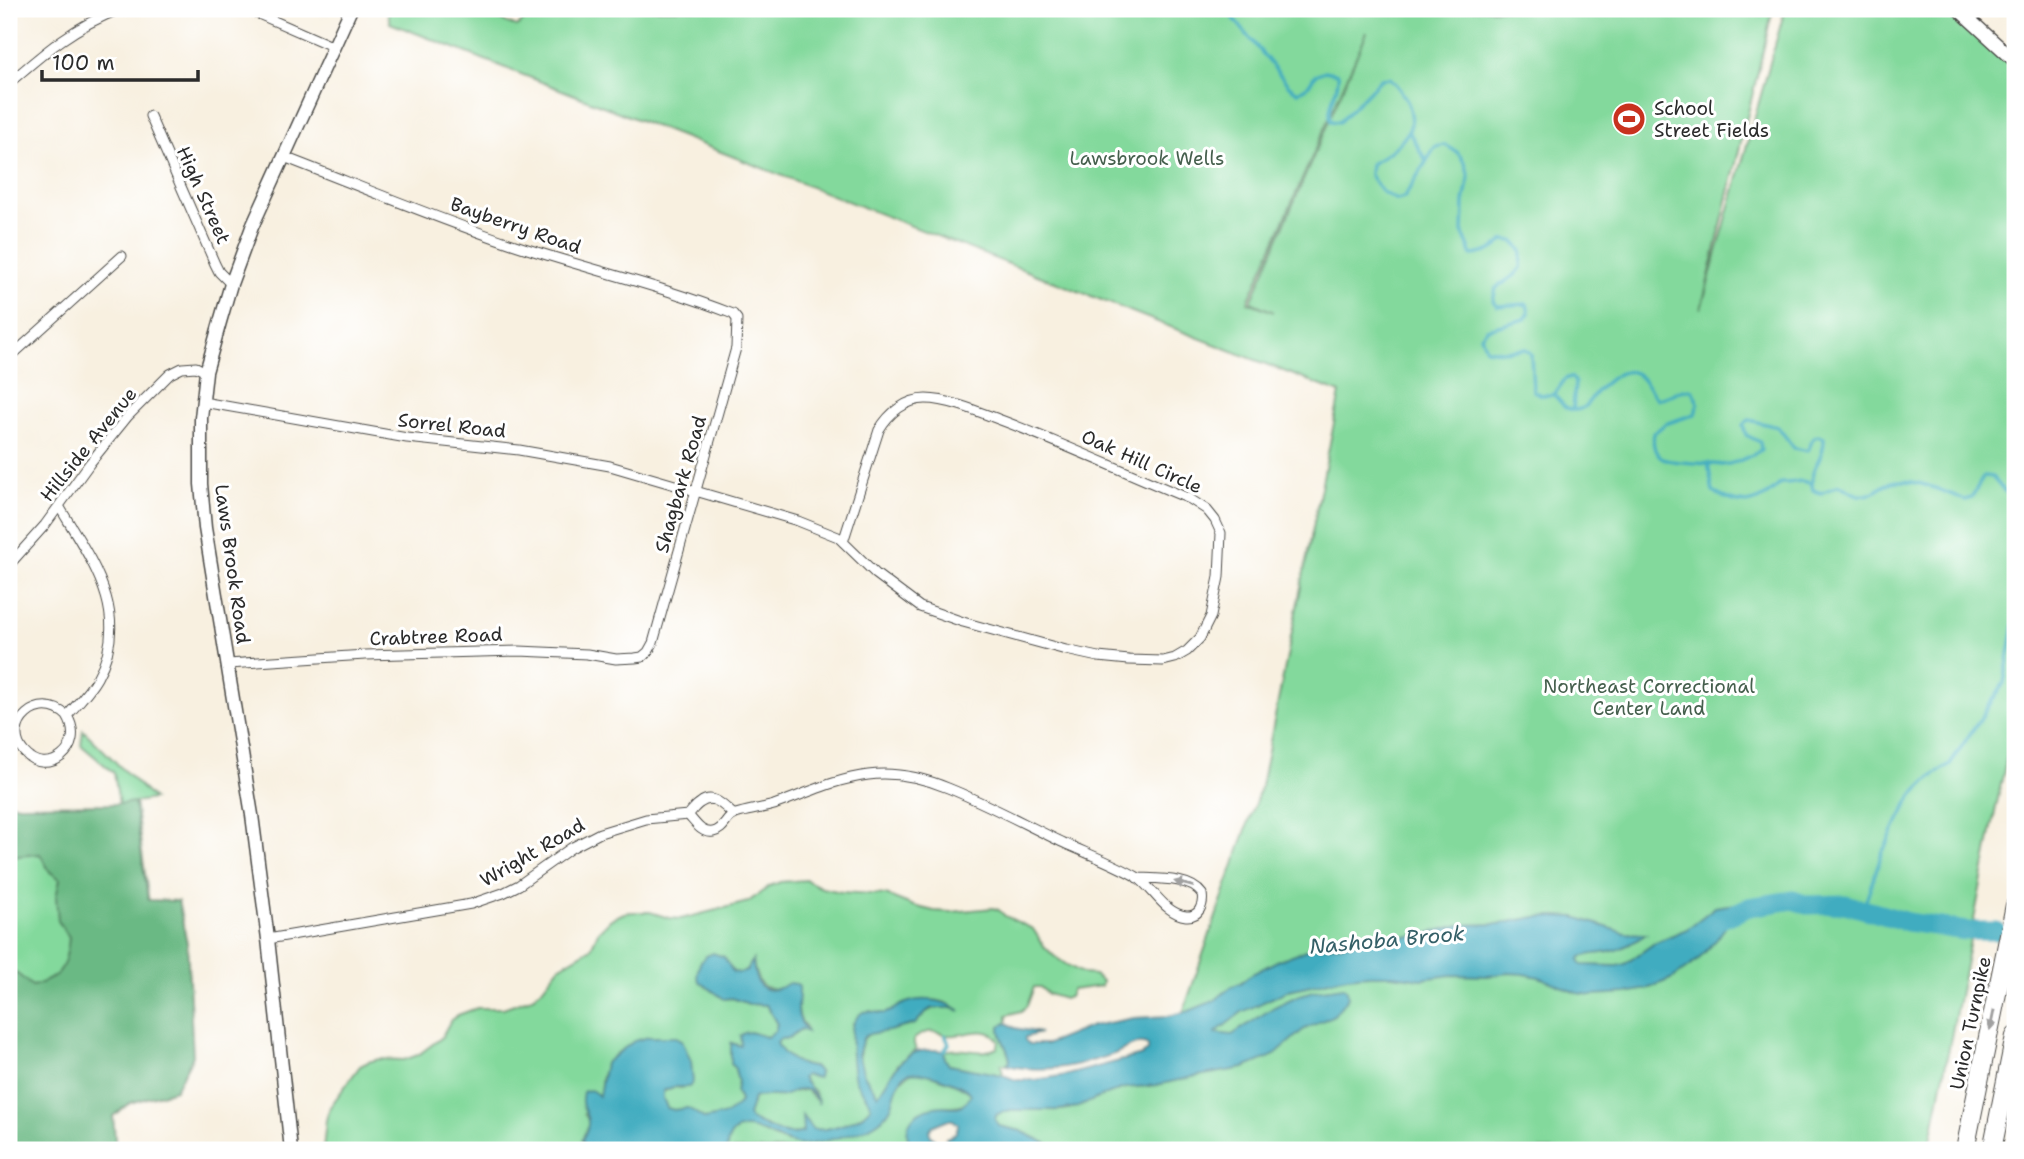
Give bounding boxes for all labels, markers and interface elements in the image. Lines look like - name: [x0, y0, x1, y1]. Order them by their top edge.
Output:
- scale bar: [42, 38, 198, 82]
- text: 100 m: [52, 49, 115, 77]
- place label: School Street Fields: [1654, 96, 1769, 143]
- sports icon: School Street Fields: [1610, 100, 1648, 138]
- street label: High Street: [171, 142, 236, 248]
- park label: Lawsbrook Wells: [1069, 146, 1225, 171]
- street label: Bayberry Road: [447, 191, 585, 260]
- street label: Hillside Avenue: [34, 382, 142, 507]
- street label: Sorrel Road: [397, 407, 507, 444]
- street label: Shagbark Road: [649, 413, 712, 556]
- street label: Oak Hill Circle: [1078, 424, 1206, 499]
- street label: Laws Brook Road: [209, 483, 256, 645]
- street label: Crabtree Road: [369, 622, 503, 651]
- park label: Northeast Correctional Center Land: [1543, 674, 1755, 721]
- street label: Wright Road: [475, 812, 589, 892]
- one-way arrow: [1173, 878, 1195, 889]
- water label: Nashoba Brook: [1308, 919, 1466, 961]
- street label: Union Turnpike: [1944, 954, 1997, 1092]
- one-way arrow: [1986, 1009, 1997, 1031]

